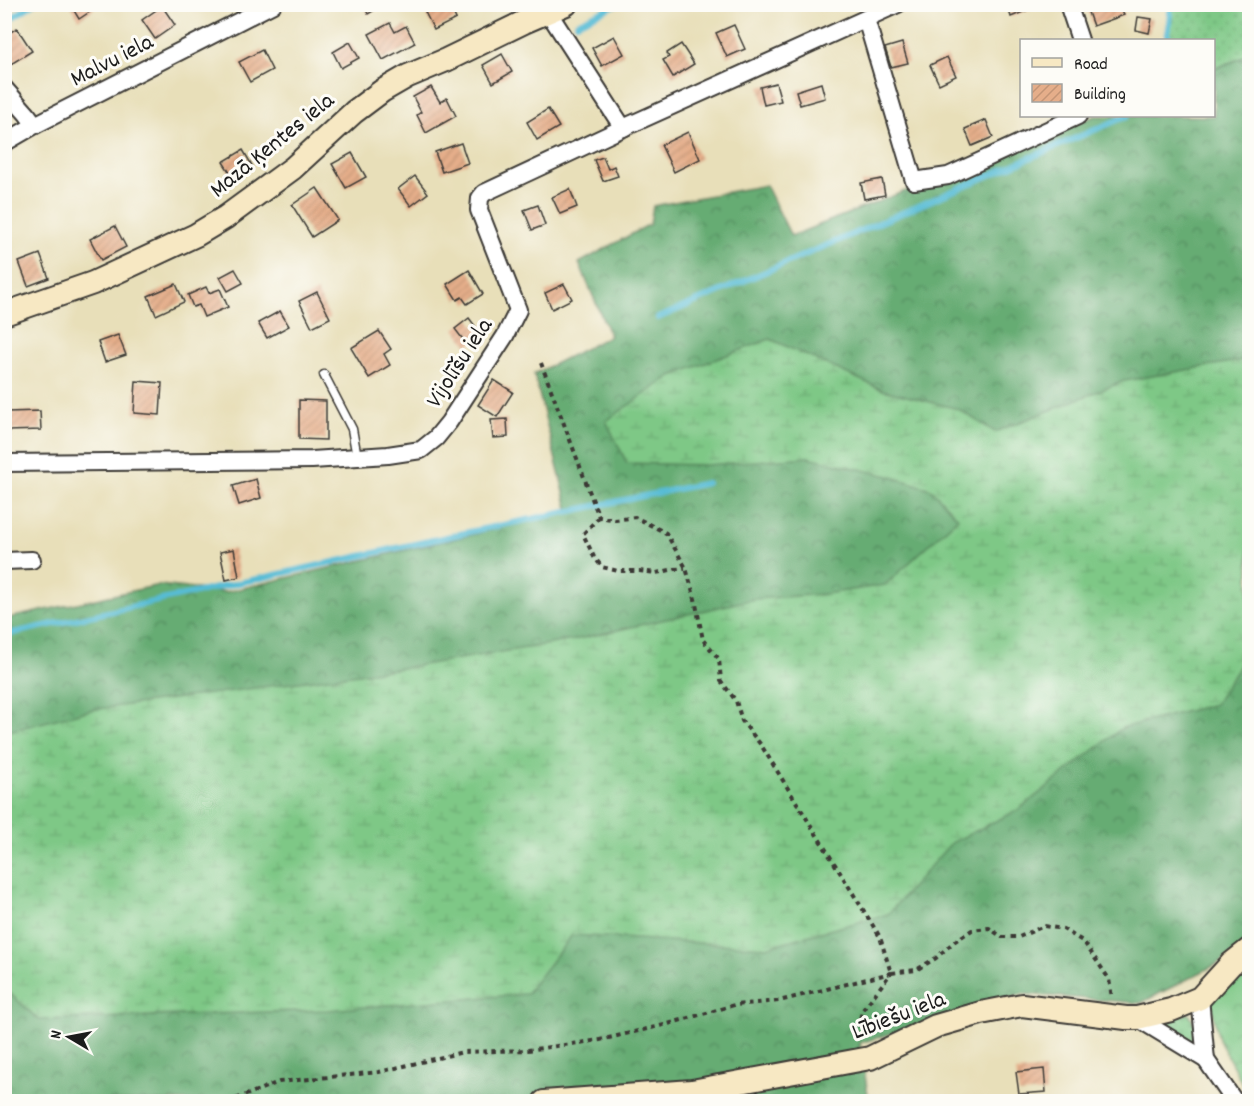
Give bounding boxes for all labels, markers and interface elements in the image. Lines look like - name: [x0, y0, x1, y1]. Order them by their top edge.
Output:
- street label: Malvu iela: [65, 26, 160, 97]
- legend: [1020, 39, 1215, 117]
- text: Road: [1074, 53, 1108, 78]
- text: Building: [1074, 83, 1126, 108]
- street label: Mazā Ķentes iela: [203, 85, 343, 207]
- street label: Vijolīšu iela: [419, 311, 503, 415]
- street label: Lībiešu iela: [847, 983, 951, 1050]
- north arrow: [39, 1007, 99, 1067]
- text: N: [45, 1029, 69, 1041]

